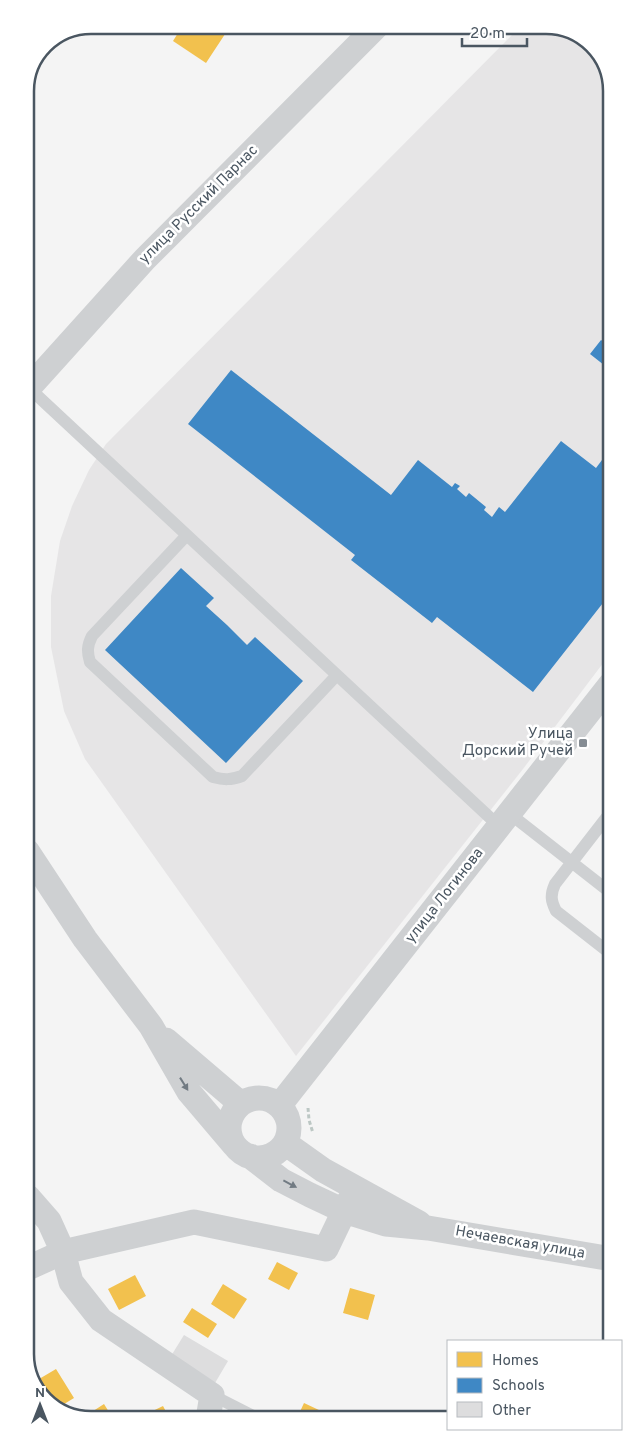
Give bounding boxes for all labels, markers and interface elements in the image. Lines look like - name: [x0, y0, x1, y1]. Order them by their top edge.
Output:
- scale bar: [462, 15, 527, 47]
- text: 20 m: [470, 25, 505, 44]
- street label: улица Русский Парнас: [136, 142, 262, 268]
- place label: Улица Дорский Ручей: [462, 725, 573, 761]
- marker: Улица Дорский Ручей: [577, 737, 589, 749]
- street label: улица Логинова: [402, 844, 488, 948]
- one-way arrow: [180, 1077, 189, 1090]
- one-way arrow: [283, 1180, 296, 1189]
- street label: Нечаевская улица: [454, 1222, 586, 1264]
- legend: [447, 1340, 622, 1430]
- text: Homes: [492, 1352, 539, 1371]
- text: Schools: [492, 1377, 545, 1396]
- north arrow: [15, 1380, 65, 1430]
- text: N: [35, 1385, 45, 1402]
- text: Other: [492, 1402, 531, 1421]

